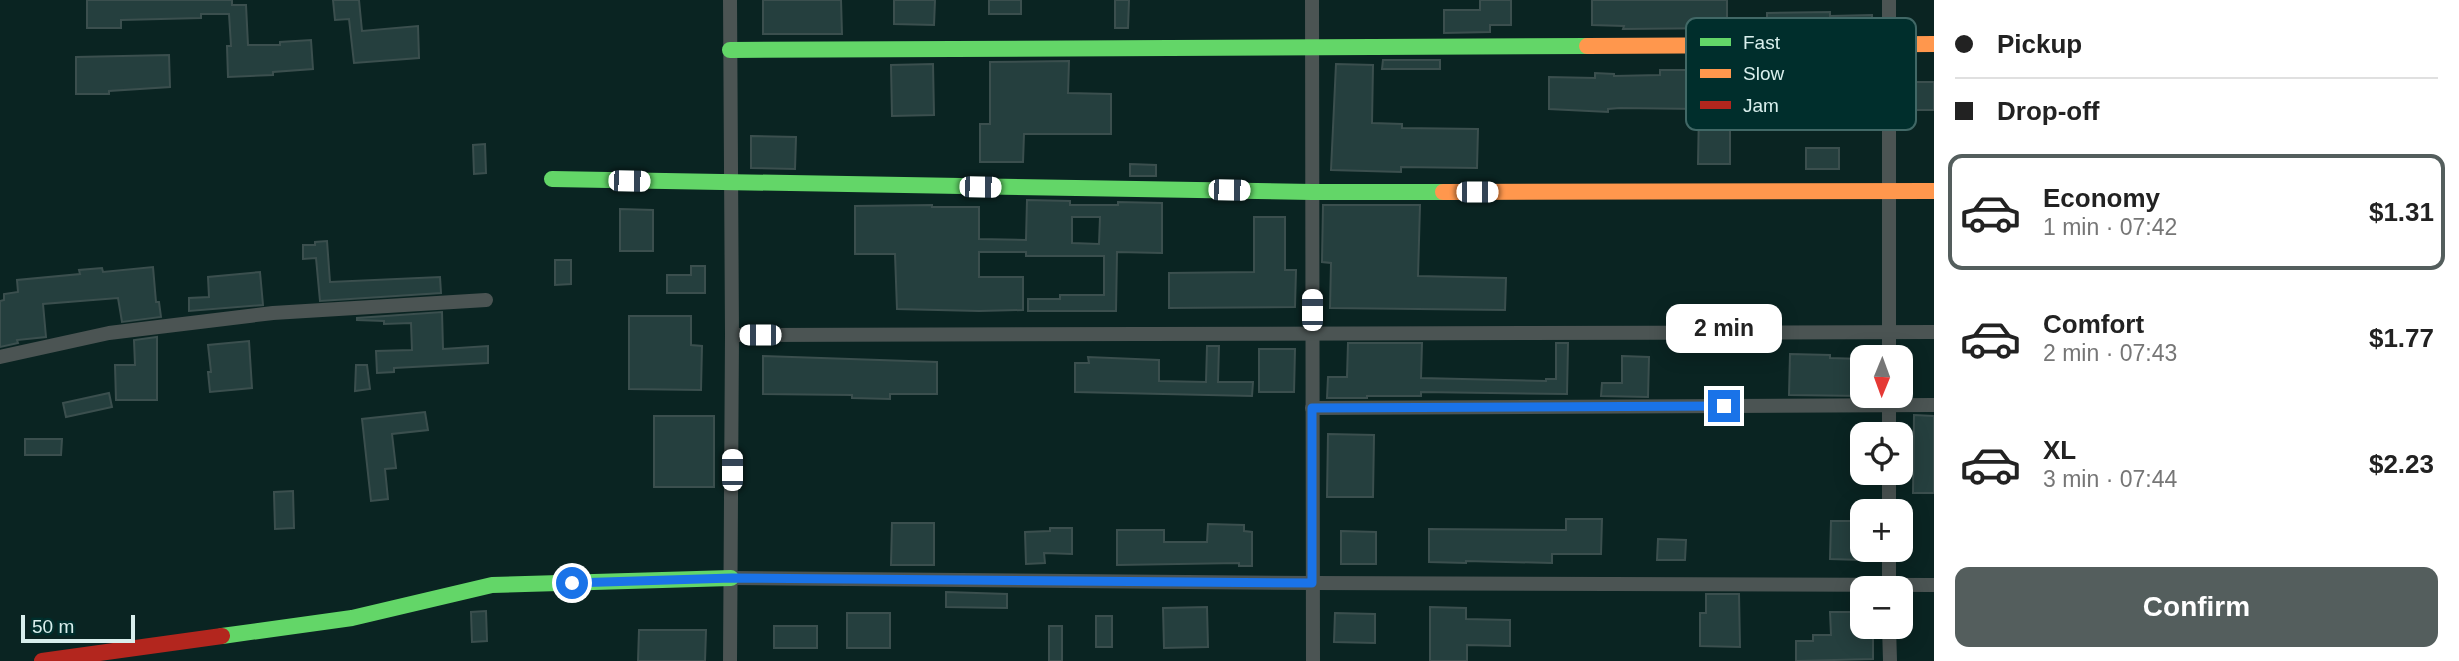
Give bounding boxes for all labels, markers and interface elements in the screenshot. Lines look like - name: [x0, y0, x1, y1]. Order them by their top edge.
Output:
- legend: [1686, 18, 1916, 130]
- text: Pickup: [1997, 29, 2082, 59]
- text: Fast: [1743, 32, 1781, 53]
- text: Slow: [1743, 63, 1784, 84]
- text: Jam: [1743, 95, 1779, 116]
- text: Drop-off: [1997, 96, 2100, 126]
- car: [608, 170, 651, 192]
- car: [959, 176, 1002, 198]
- car: [1208, 179, 1251, 201]
- icon: car: [1959, 181, 2022, 244]
- car: [1457, 182, 1499, 203]
- text: Economy: [2043, 183, 2160, 213]
- text: $1.31: [2369, 197, 2434, 227]
- text: 1 min · 07:42: [2043, 214, 2177, 240]
- car: [1302, 289, 1323, 331]
- callout: 2 min: [1666, 304, 1782, 354]
- icon: car: [1959, 307, 2022, 370]
- text: Comfort: [2043, 309, 2144, 339]
- text: 2 min: [1694, 315, 1754, 341]
- text: $1.77: [2369, 323, 2434, 353]
- car: [740, 325, 782, 346]
- text: 2 min · 07:43: [2043, 340, 2177, 366]
- north arrow: [1850, 345, 1913, 408]
- map controls: [1850, 345, 1913, 639]
- route end: [1708, 390, 1740, 422]
- button: locate: [1850, 422, 1913, 485]
- icon: car: [1959, 433, 2022, 496]
- text: XL: [2043, 435, 2076, 465]
- car: [722, 449, 743, 491]
- text: $2.23: [2369, 449, 2434, 479]
- text: 3 min · 07:44: [2043, 466, 2177, 492]
- button: +: [1850, 499, 1913, 562]
- route start: [556, 567, 588, 599]
- button: Confirm: [1955, 567, 2438, 647]
- button: −: [1850, 576, 1913, 639]
- scale bar: [21, 612, 135, 644]
- text: 50 m: [32, 616, 74, 637]

